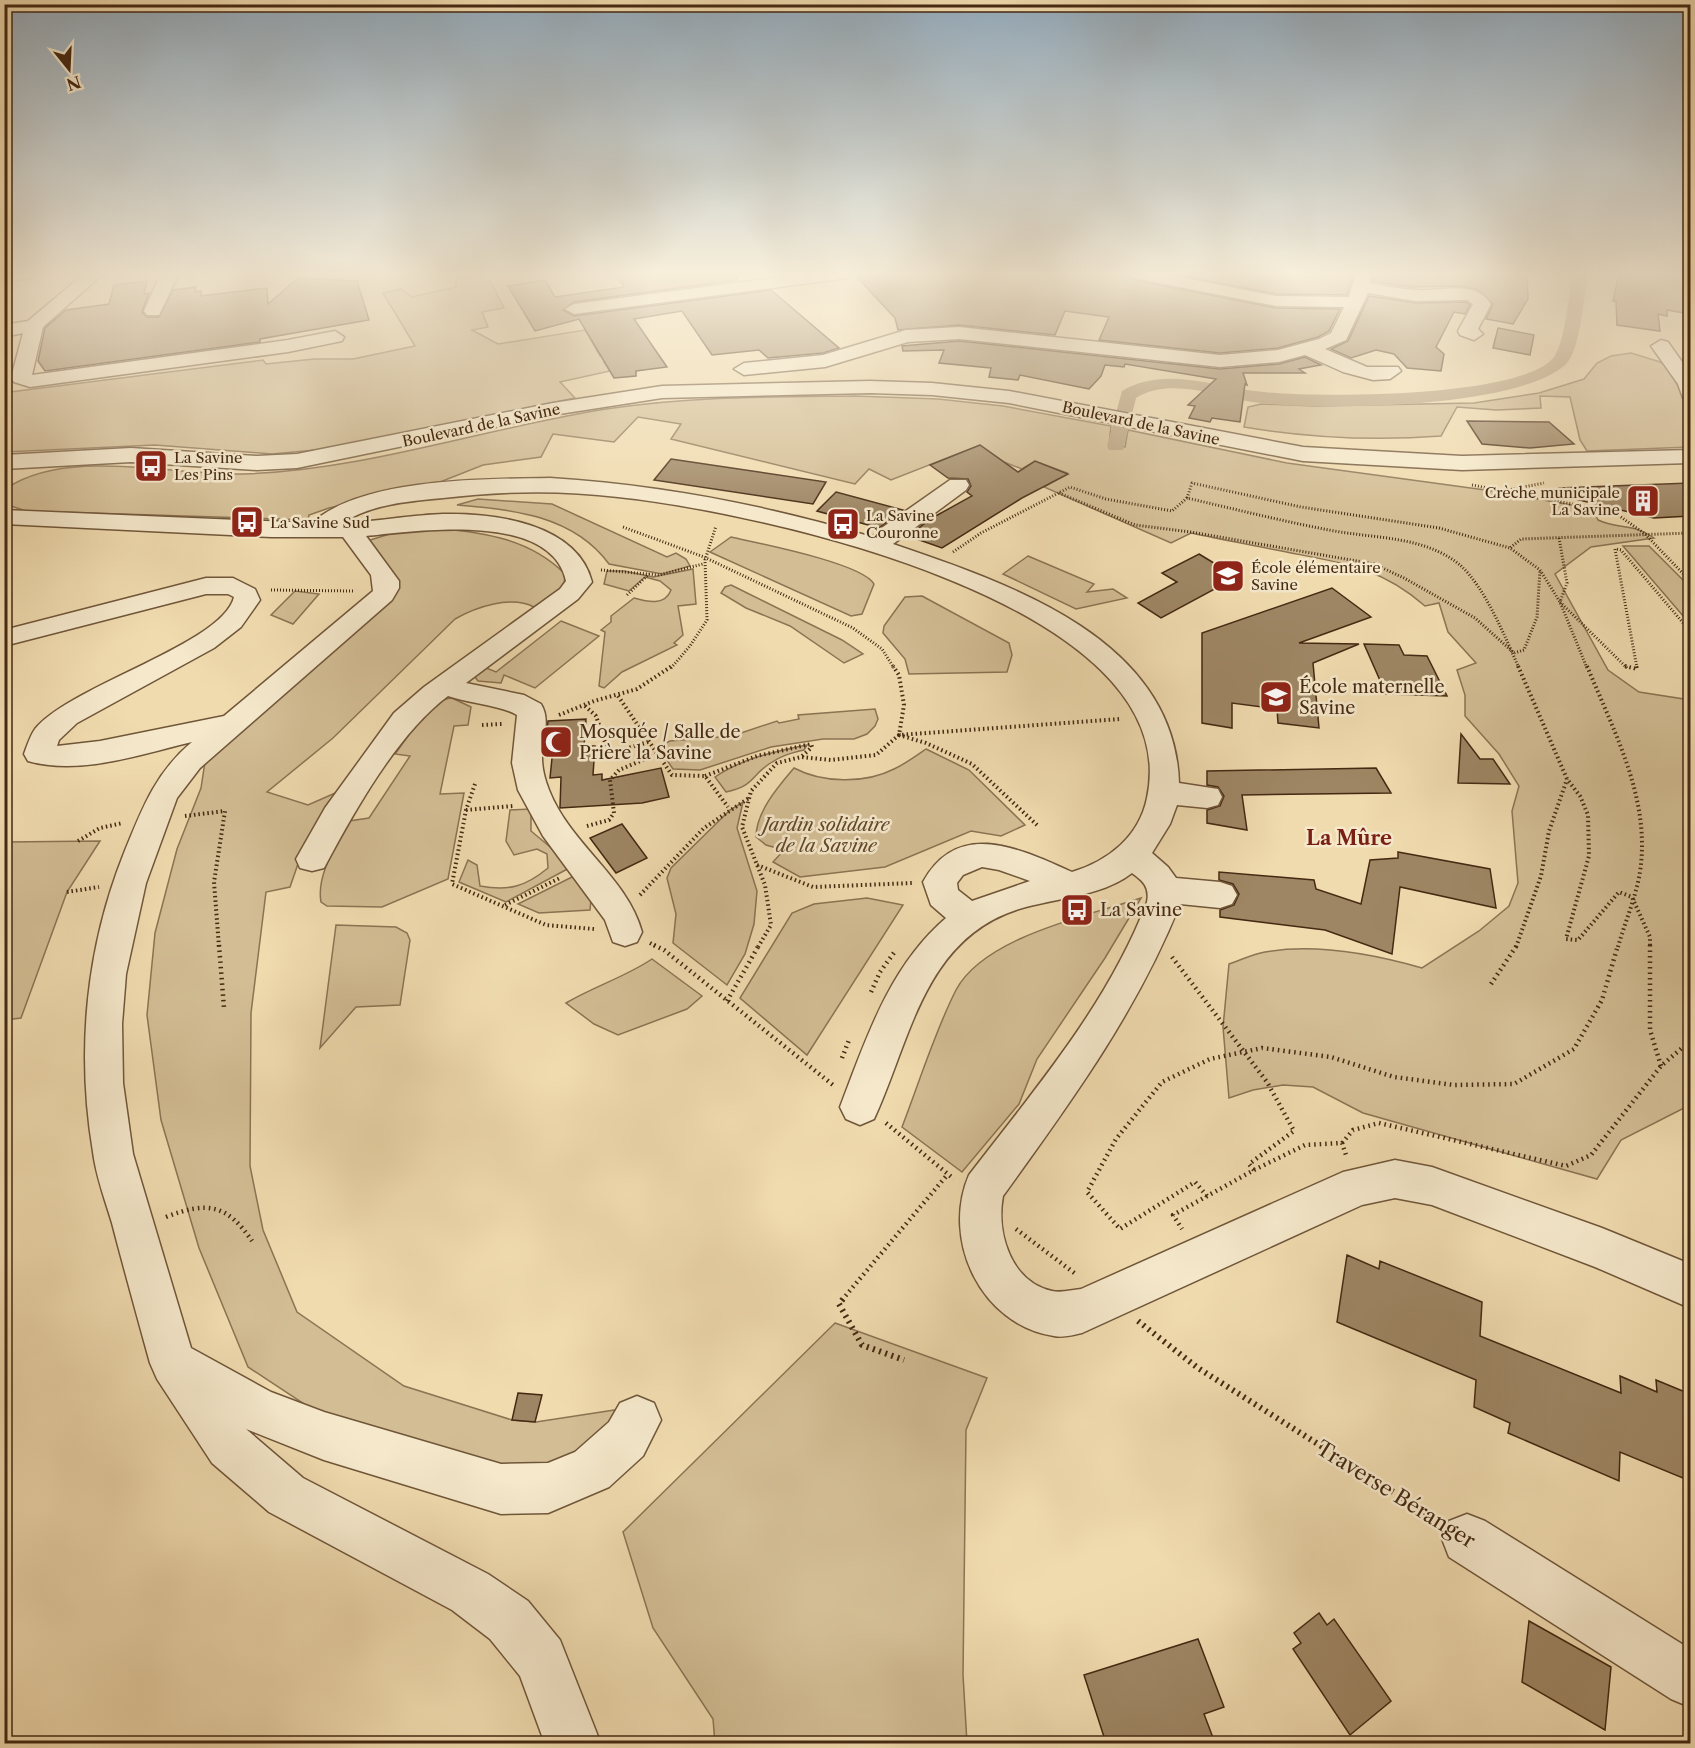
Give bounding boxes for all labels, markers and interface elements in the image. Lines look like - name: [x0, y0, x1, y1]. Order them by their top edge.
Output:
- north arrow: [39, 39, 99, 99]
- text: N: [64, 72, 83, 95]
- street label: Boulevard de la Savine: [1060, 397, 1222, 449]
- street label: Boulevard de la Savine: [400, 399, 562, 451]
- bus stop icon: La Savine Les Pins: [133, 448, 169, 484]
- place label: La Savine Les Pins: [174, 448, 242, 484]
- place label: Crèche municipale La Savine: [1485, 483, 1620, 519]
- building icon: Crèche municipale La Savine: [1625, 483, 1661, 519]
- bus stop icon: La Savine Sud: [229, 504, 265, 540]
- bus stop icon: La Savine Couronne: [825, 506, 861, 542]
- place label: La Savine Couronne: [866, 506, 939, 542]
- place label: La Savine Sud: [270, 513, 370, 532]
- school or university icon: École élémentaire Savine: [1210, 558, 1246, 594]
- place label: École élémentaire Savine: [1251, 558, 1381, 594]
- place label: École maternelle Savine: [1299, 675, 1445, 719]
- school or university icon: École maternelle Savine: [1258, 679, 1294, 715]
- place label: Mosquée / Salle de Prière la Savine: [579, 721, 741, 764]
- mosque icon: Mosquée / Salle de Prière la Savine: [538, 724, 574, 760]
- park label: Jardin solidaire de la Savine: [758, 814, 891, 857]
- district label: La Mûre: [1306, 826, 1392, 850]
- bus stop icon: La Savine: [1059, 892, 1095, 928]
- place label: La Savine: [1100, 899, 1182, 921]
- street label: Traverse Béranger: [1312, 1435, 1480, 1553]

